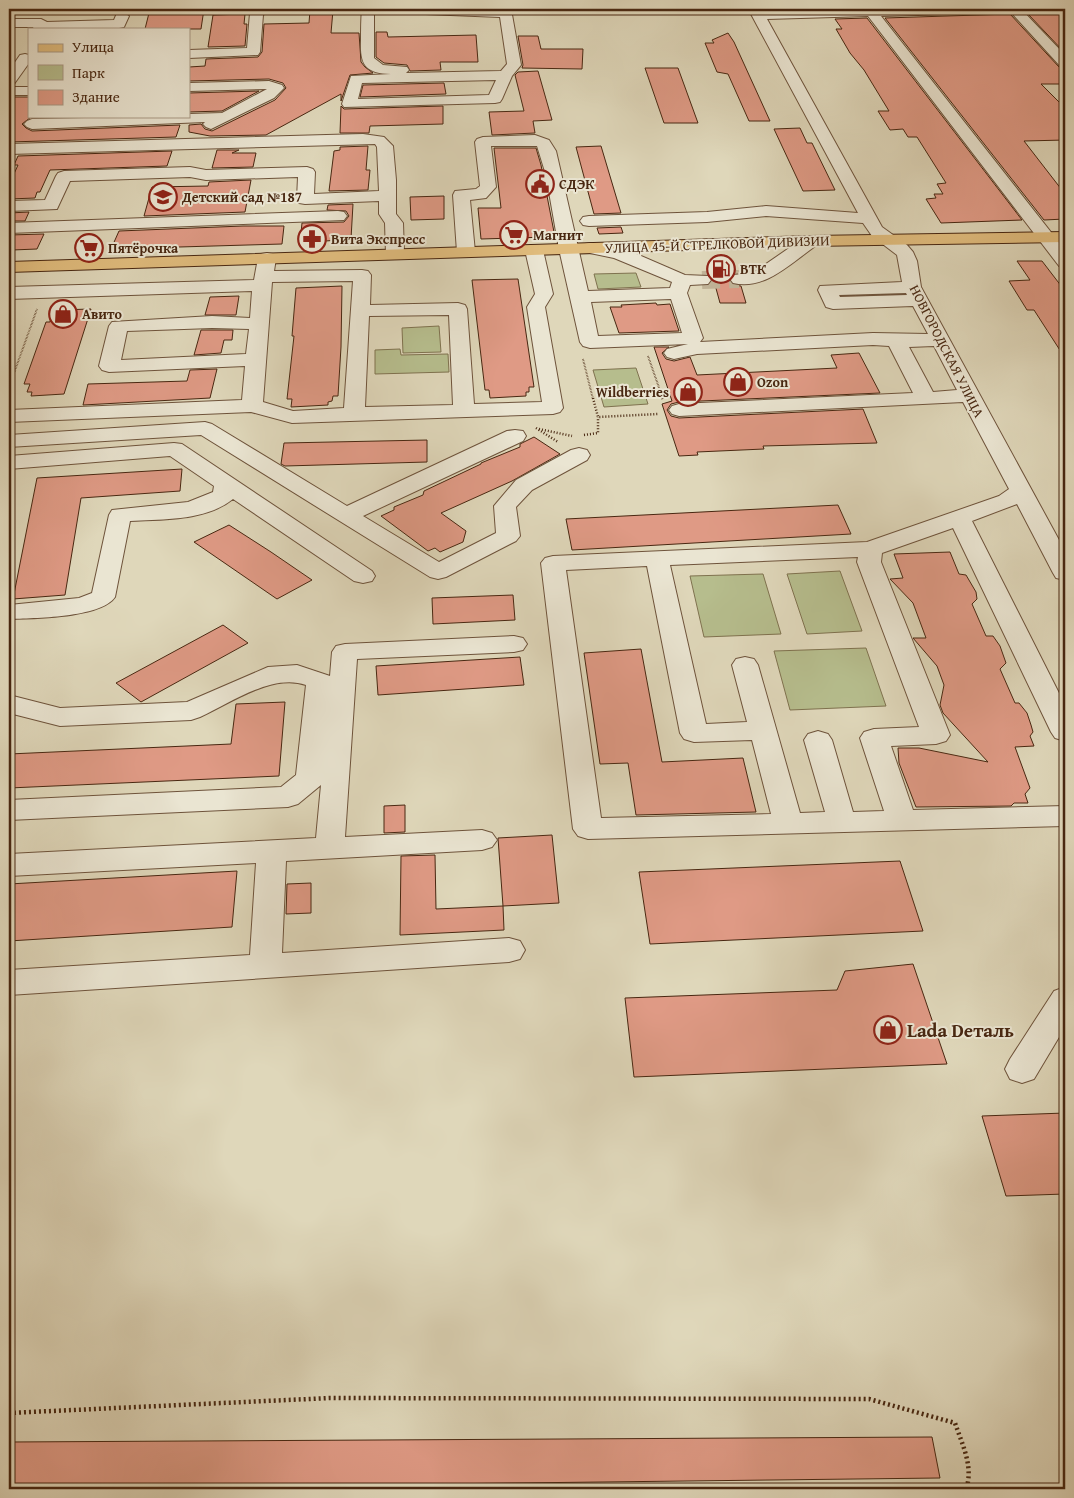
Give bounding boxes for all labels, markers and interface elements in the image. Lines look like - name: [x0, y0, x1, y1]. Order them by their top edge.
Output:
- legend: [28, 28, 190, 118]
- text: Улица: [72, 36, 115, 57]
- text: Парк: [72, 62, 105, 83]
- text: Здание: [72, 86, 120, 107]
- public building icon: СДЭК: [525, 169, 555, 199]
- place label: СДЭК: [559, 174, 595, 194]
- school or university icon: Детский сад №187: [148, 182, 178, 212]
- place label: Детский сад №187: [181, 187, 302, 207]
- supermarket icon: Магнит: [499, 220, 529, 250]
- pharmacy icon: Вита Экспресс: [297, 224, 327, 254]
- place label: Магнит: [533, 225, 584, 245]
- place label: Вита Экспресс: [331, 229, 426, 249]
- street label: УЛИЦА 45-Й СТРЕЛКОВОЙ ДИВИЗИИ: [604, 230, 830, 258]
- supermarket icon: Пятёрочка: [74, 233, 104, 263]
- place label: Пятёрочка: [108, 238, 179, 258]
- fuel station icon: ВТК: [706, 254, 736, 284]
- place label: ВТК: [740, 259, 767, 279]
- street label: НОВГОРОДСКАЯ УЛИЦА: [905, 281, 989, 421]
- shop icon: Авито: [48, 299, 78, 329]
- place label: Авито: [82, 304, 123, 324]
- shop icon: Ozon: [723, 367, 753, 397]
- place label: Ozon: [757, 372, 789, 392]
- shop icon: Wildberries: [673, 377, 703, 407]
- place label: Wildberries: [596, 382, 669, 402]
- shop icon: Lada Dеталь: [873, 1015, 903, 1045]
- place label: Lada Dеталь: [907, 1016, 1014, 1044]

